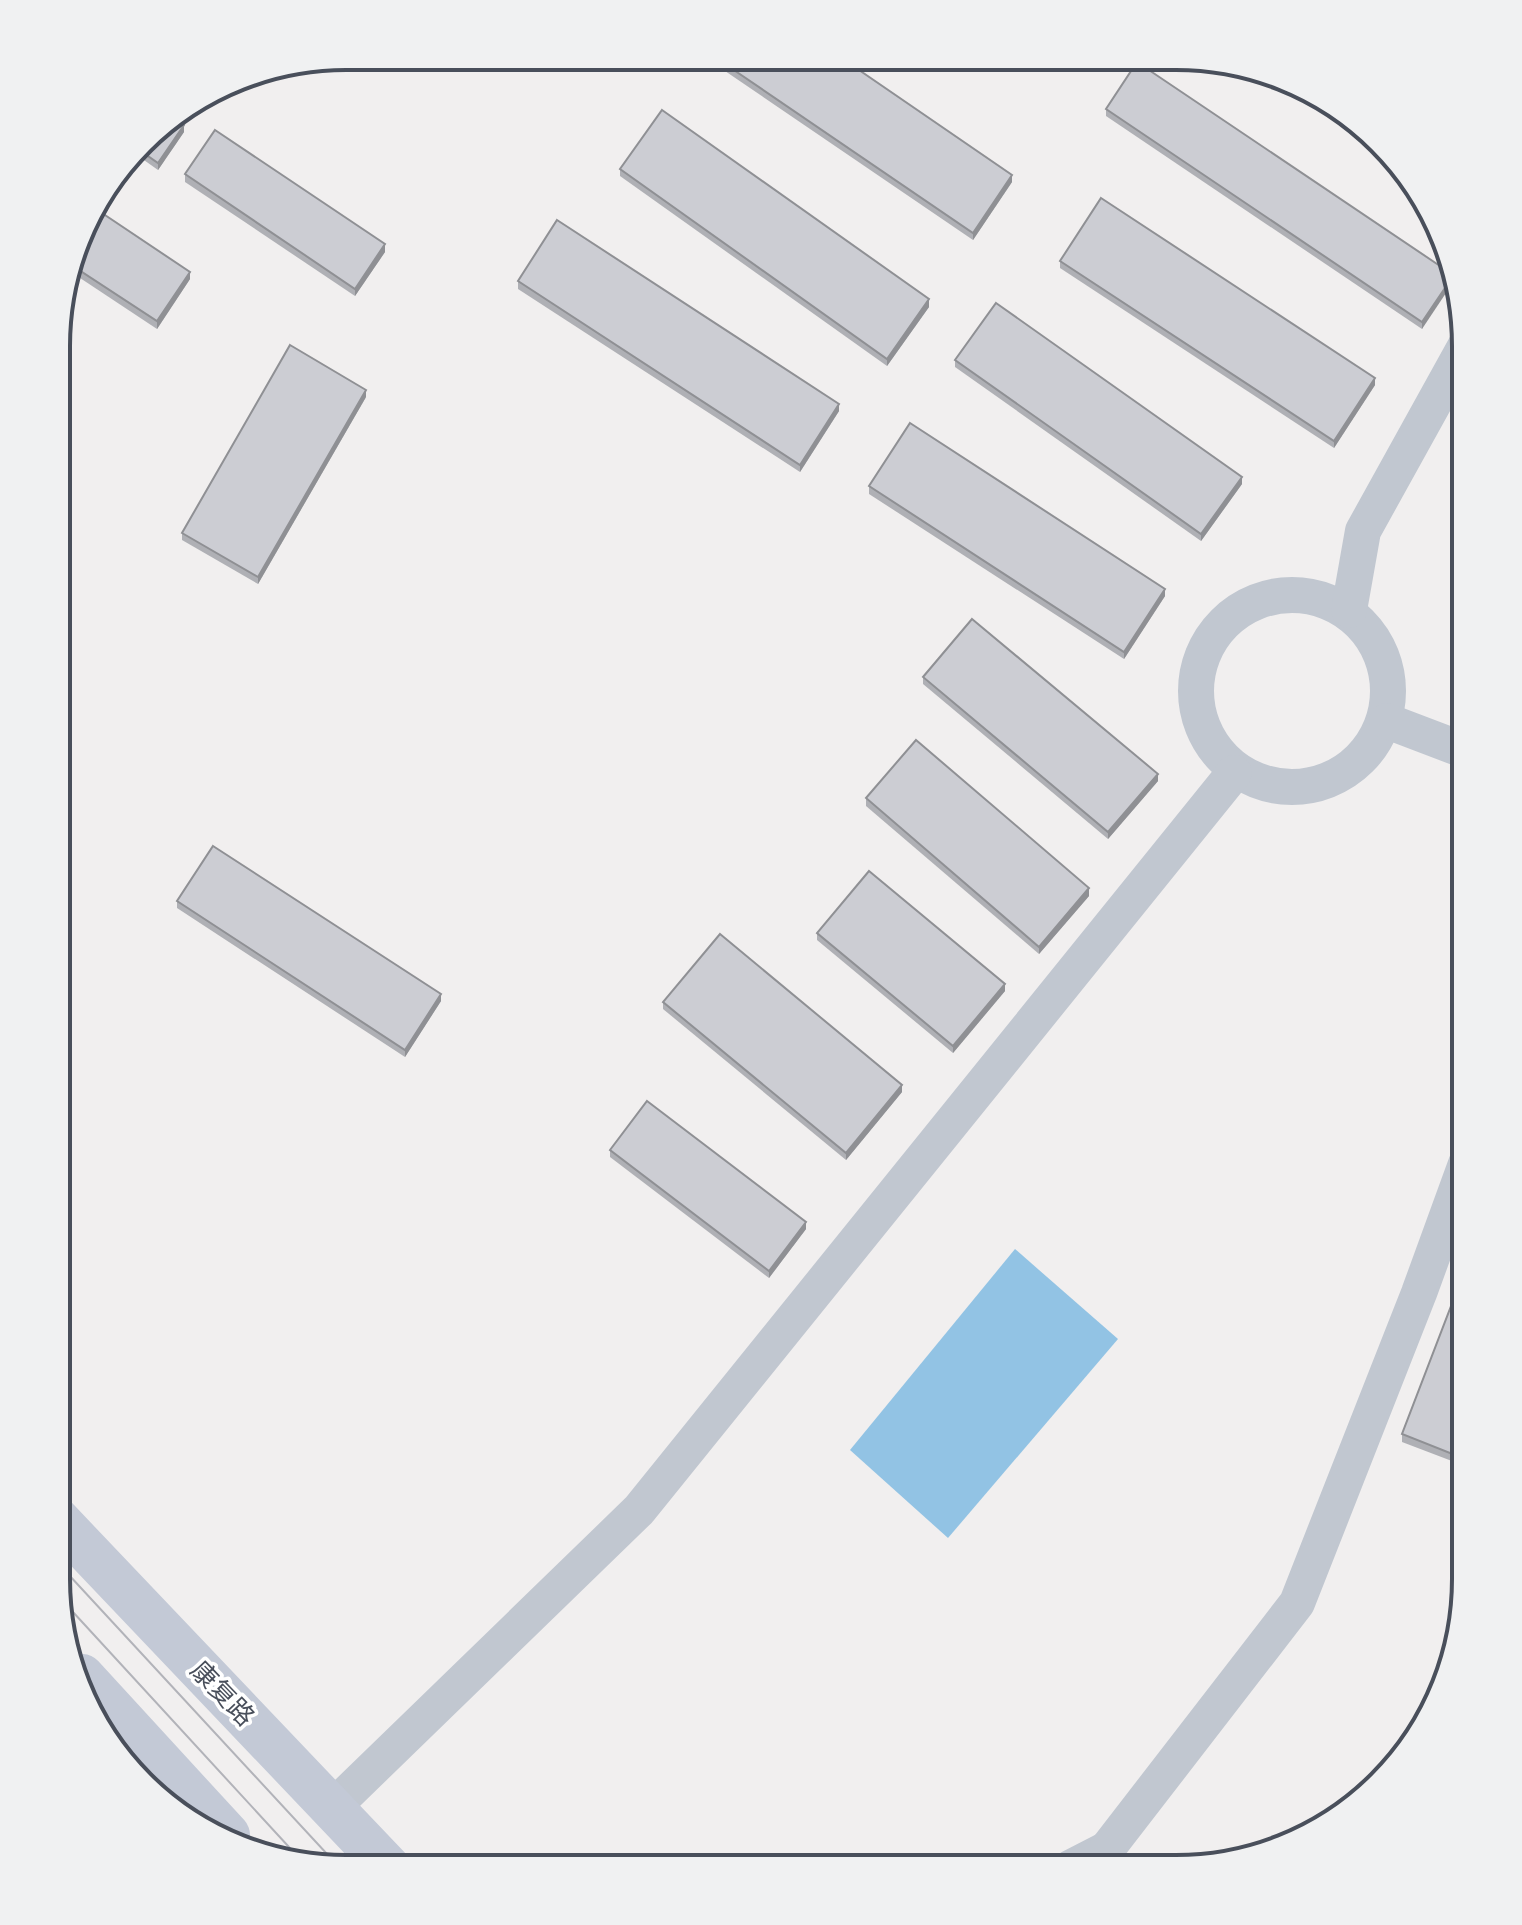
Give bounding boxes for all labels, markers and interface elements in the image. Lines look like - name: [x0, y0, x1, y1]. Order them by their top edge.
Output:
- street label: 康复路: [185, 1654, 261, 1732]

